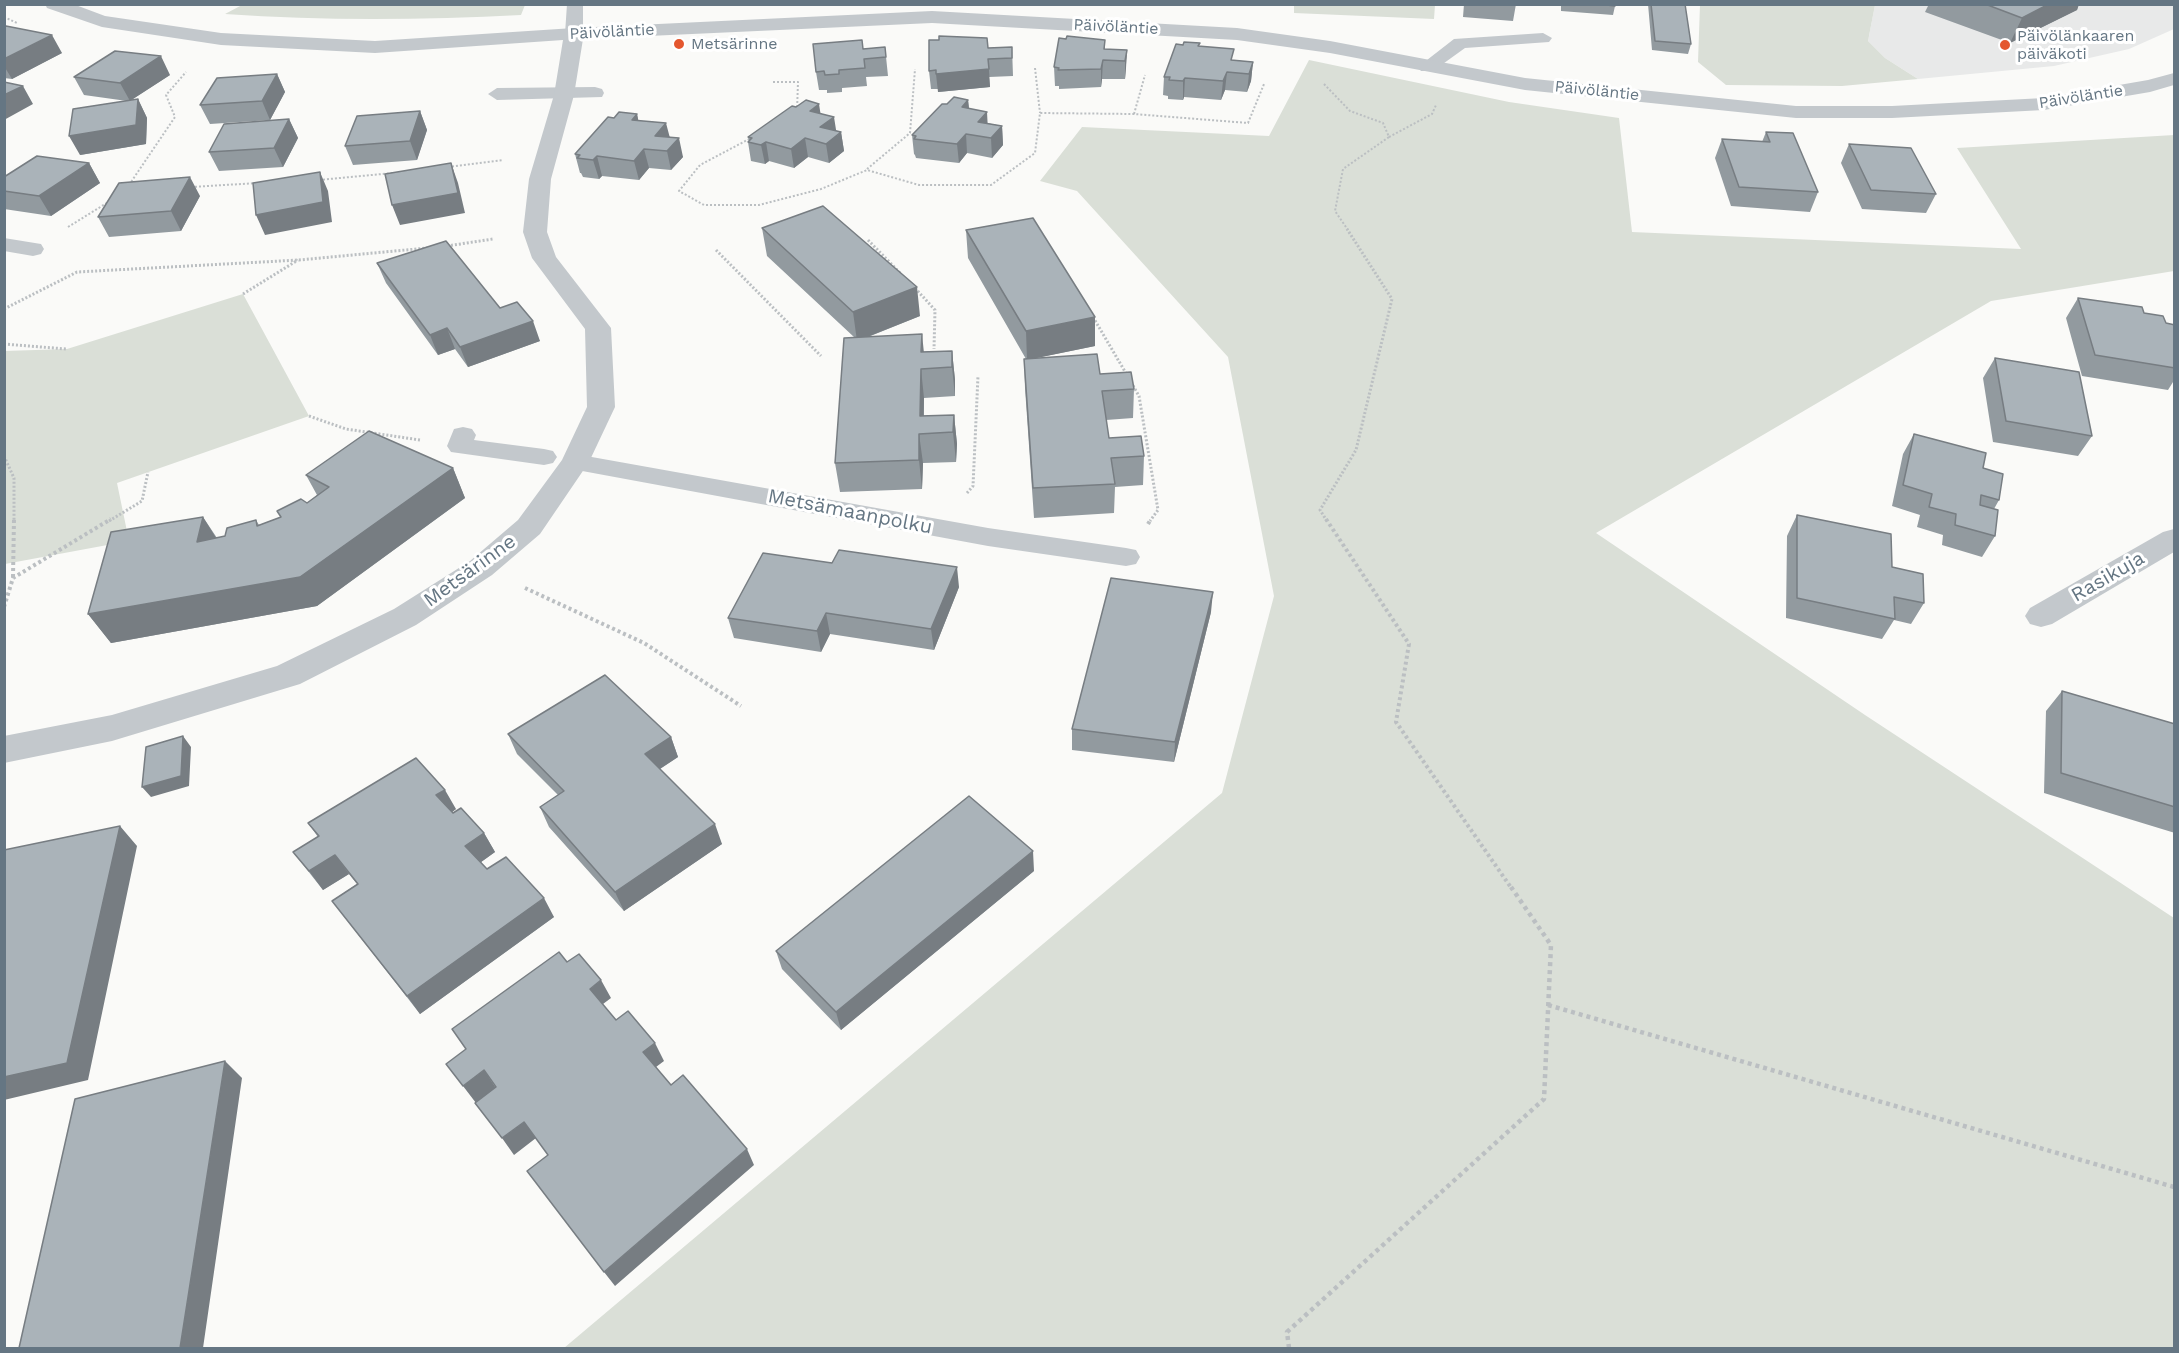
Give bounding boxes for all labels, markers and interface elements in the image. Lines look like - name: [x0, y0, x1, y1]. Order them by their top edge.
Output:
- street label: Päivöläntie: [1073, 15, 1159, 39]
- street label: Päivöläntie: [569, 20, 655, 44]
- place label: Päivölänkaaren päiväkoti: [2017, 26, 2134, 64]
- place label: Metsärinne: [691, 34, 778, 54]
- marker: Metsärinne: [672, 37, 686, 51]
- marker: Päivölänkaaren päiväkoti: [1998, 38, 2012, 52]
- street label: Päivöläntie: [1554, 77, 1640, 105]
- street label: Päivöläntie: [2038, 81, 2124, 113]
- street label: Metsämaanpolku: [766, 484, 934, 540]
- street label: Metsärinne: [419, 529, 521, 613]
- street label: Rasikuja: [2067, 546, 2149, 608]

